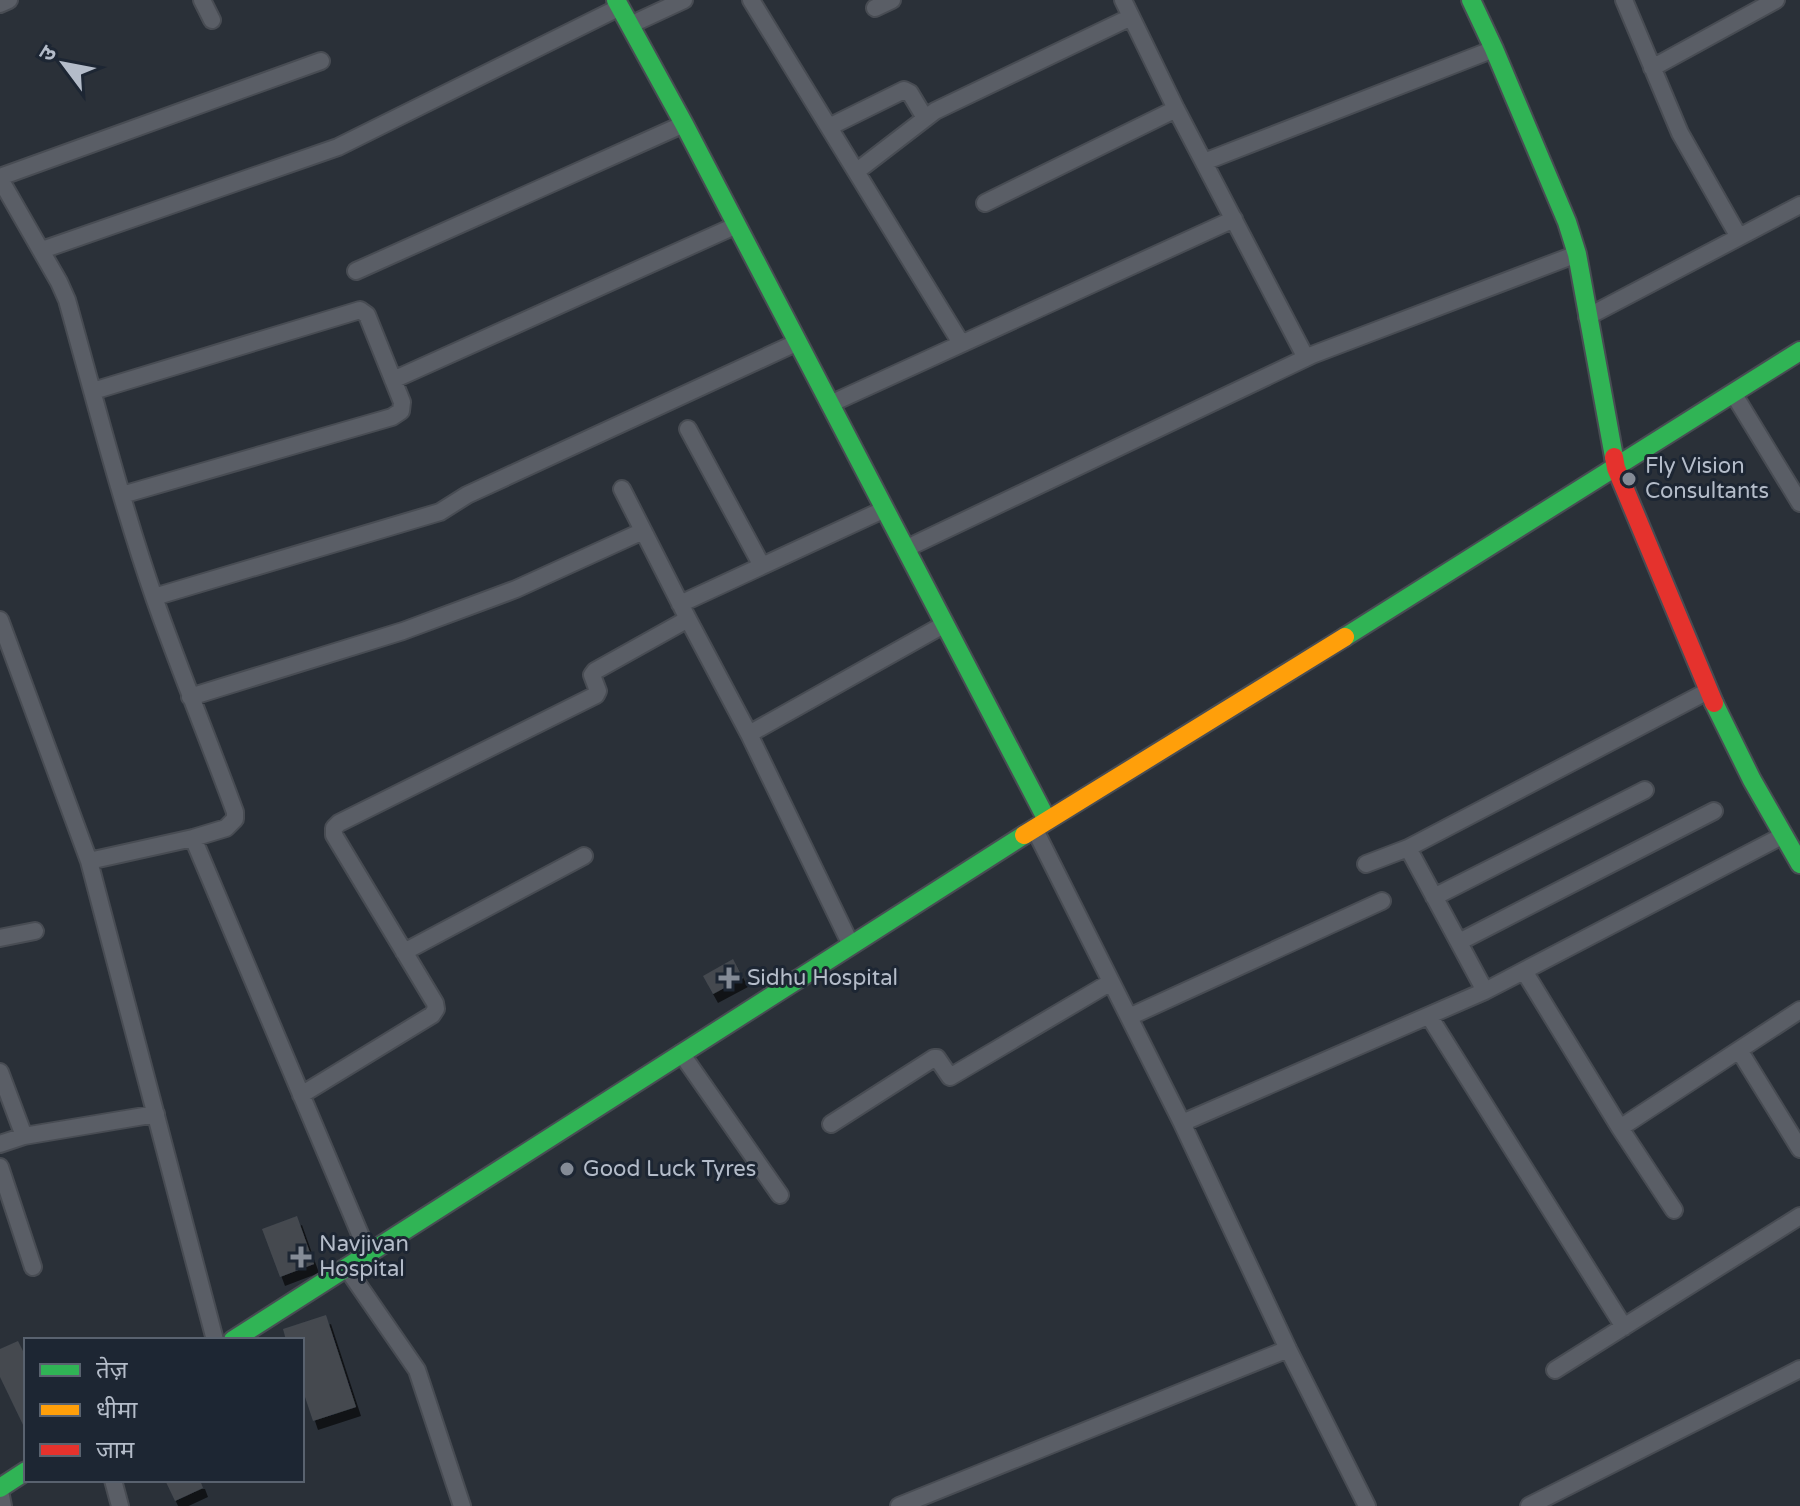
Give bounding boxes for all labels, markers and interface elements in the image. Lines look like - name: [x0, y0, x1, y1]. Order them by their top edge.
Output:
- north arrow: [24, 24, 104, 104]
- text: उ: [33, 41, 63, 66]
- place label: Fly Vision Consultants: [1645, 453, 1769, 504]
- marker: Fly Vision Consultants: [1620, 470, 1638, 488]
- place label: Sidhu Hospital: [747, 965, 898, 991]
- marker: Sidhu Hospital: [718, 967, 740, 989]
- place label: Good Luck Tyres: [583, 1156, 756, 1182]
- marker: Good Luck Tyres: [558, 1160, 576, 1178]
- place label: Navjivan Hospital: [319, 1231, 409, 1282]
- marker: Navjivan Hospital: [290, 1246, 312, 1268]
- legend: [24, 1338, 304, 1482]
- text: तेज़: [96, 1356, 129, 1385]
- text: धीमा: [96, 1396, 138, 1425]
- text: जाम: [96, 1436, 135, 1465]

